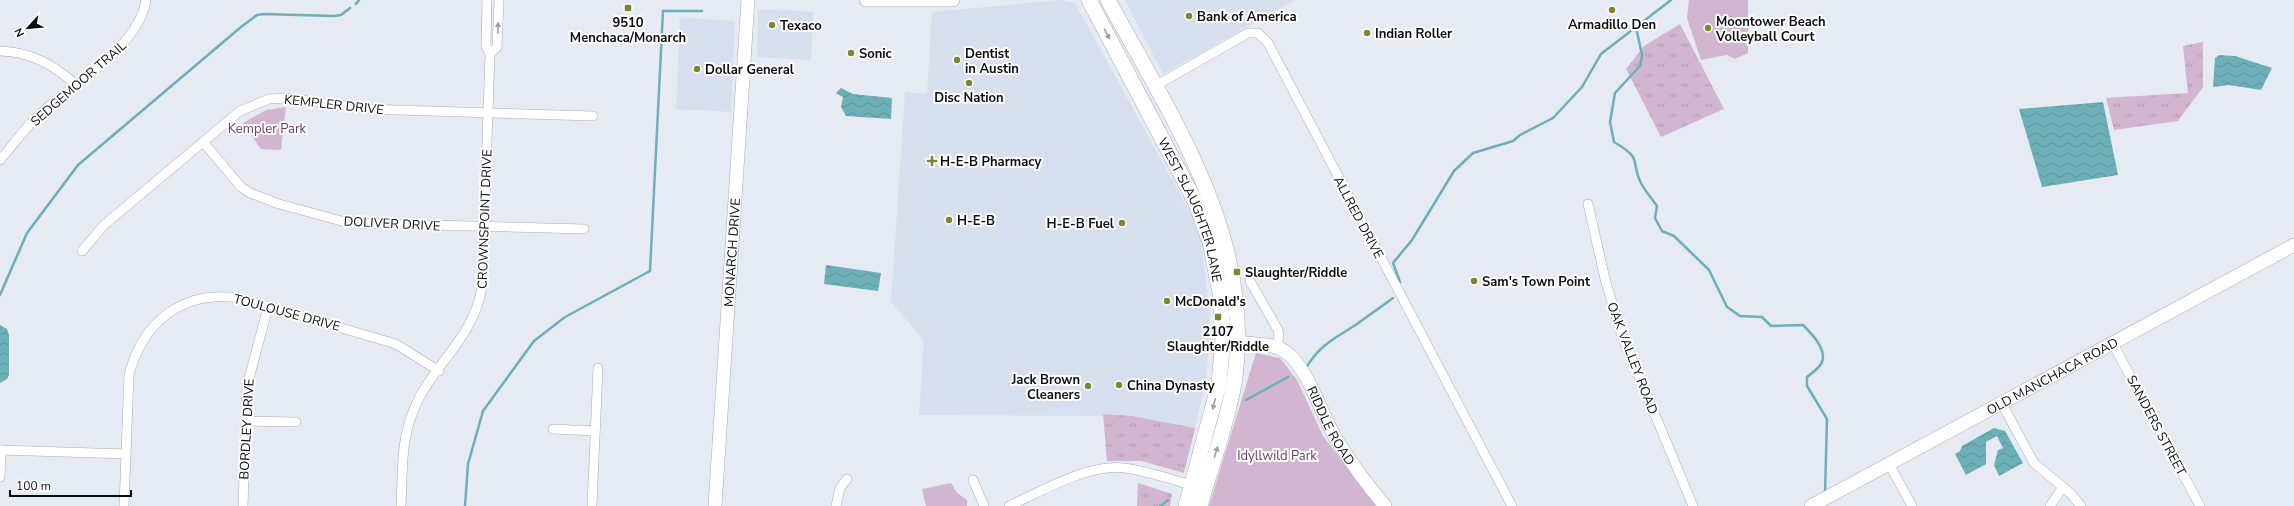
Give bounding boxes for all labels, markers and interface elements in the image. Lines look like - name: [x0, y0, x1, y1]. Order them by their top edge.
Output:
- marker: 9510 Menchaca/Monarch: [623, 3, 633, 13]
- marker: Armadillo Den: [1607, 5, 1617, 15]
- north arrow: [8, 8, 48, 48]
- place label: Bank of America: [1197, 8, 1297, 26]
- marker: Bank of America: [1184, 11, 1194, 21]
- place label: Moontower Beach Volleyball Court: [1715, 13, 1826, 46]
- place label: 9510 Menchaca/Monarch: [570, 14, 686, 47]
- place label: Armadillo Den: [1568, 16, 1656, 34]
- place label: Texaco: [780, 17, 822, 35]
- marker: Texaco: [767, 20, 777, 30]
- one-way arrow: [494, 22, 501, 34]
- marker: Moontower Beach Volleyball Court: [1703, 23, 1713, 33]
- text: N: [11, 25, 28, 39]
- place label: Indian Roller: [1375, 25, 1453, 43]
- marker: Indian Roller: [1362, 28, 1372, 38]
- one-way arrow: [1104, 29, 1111, 40]
- street label: SEDGEMOOR TRAIL: [27, 37, 130, 130]
- place label: Sonic: [859, 45, 892, 63]
- place label: Dentist in Austin: [965, 45, 1019, 78]
- marker: Sonic: [846, 48, 856, 58]
- marker: Dentist in Austin: [952, 55, 962, 65]
- place label: Dollar General: [705, 61, 795, 79]
- marker: Dollar General: [692, 64, 702, 74]
- marker: Disc Nation: [964, 78, 974, 88]
- place label: Disc Nation: [934, 89, 1004, 107]
- street label: KEMPLER DRIVE: [283, 91, 385, 119]
- park label: Kempler Park: [228, 120, 307, 138]
- street label: WEST SLAUGHTER LANE: [1153, 135, 1226, 284]
- street label: CROWNSPOINT DRIVE: [474, 149, 496, 289]
- place label: H-E-B Pharmacy: [940, 153, 1042, 171]
- marker: H-E-B Pharmacy: [927, 156, 937, 166]
- street label: ALLRED DRIVE: [1329, 173, 1387, 262]
- street label: MONARCH DRIVE: [720, 198, 745, 308]
- street label: DOLIVER DRIVE: [343, 212, 441, 236]
- place label: H-E-B: [957, 212, 995, 230]
- marker: H-E-B: [944, 215, 954, 225]
- place label: H-E-B Fuel: [1047, 215, 1115, 233]
- marker: H-E-B Fuel: [1117, 218, 1127, 228]
- place label: Slaughter/Riddle: [1245, 264, 1347, 282]
- marker: Slaughter/Riddle: [1232, 267, 1242, 277]
- place label: Sam's Town Point: [1482, 273, 1591, 291]
- marker: Sam's Town Point: [1469, 276, 1479, 286]
- street label: TOULOUSE DRIVE: [231, 290, 342, 336]
- place label: McDonald's: [1175, 293, 1246, 311]
- marker: McDonald's: [1162, 296, 1172, 306]
- street label: OAK VALLEY ROAD: [1602, 300, 1662, 417]
- marker: 2107 Slaughter/Riddle: [1213, 312, 1223, 322]
- place label: 2107 Slaughter/Riddle: [1167, 323, 1269, 356]
- street label: OLD MANCHACA ROAD: [1983, 334, 2122, 420]
- place label: Jack Brown Cleaners: [1011, 371, 1080, 404]
- street label: SANDERS STREET: [2122, 372, 2190, 479]
- place label: China Dynasty: [1127, 377, 1215, 395]
- street label: BORDLEY DRIVE: [235, 378, 259, 480]
- marker: China Dynasty: [1114, 380, 1124, 390]
- marker: Jack Brown Cleaners: [1083, 381, 1093, 391]
- street label: RIDDLE ROAD: [1302, 384, 1359, 469]
- one-way arrow: [1211, 398, 1217, 410]
- one-way arrow: [1213, 445, 1219, 457]
- park label: Idyllwild Park: [1237, 447, 1317, 465]
- scale bar: [10, 472, 131, 498]
- text: 100 m: [16, 478, 51, 494]

